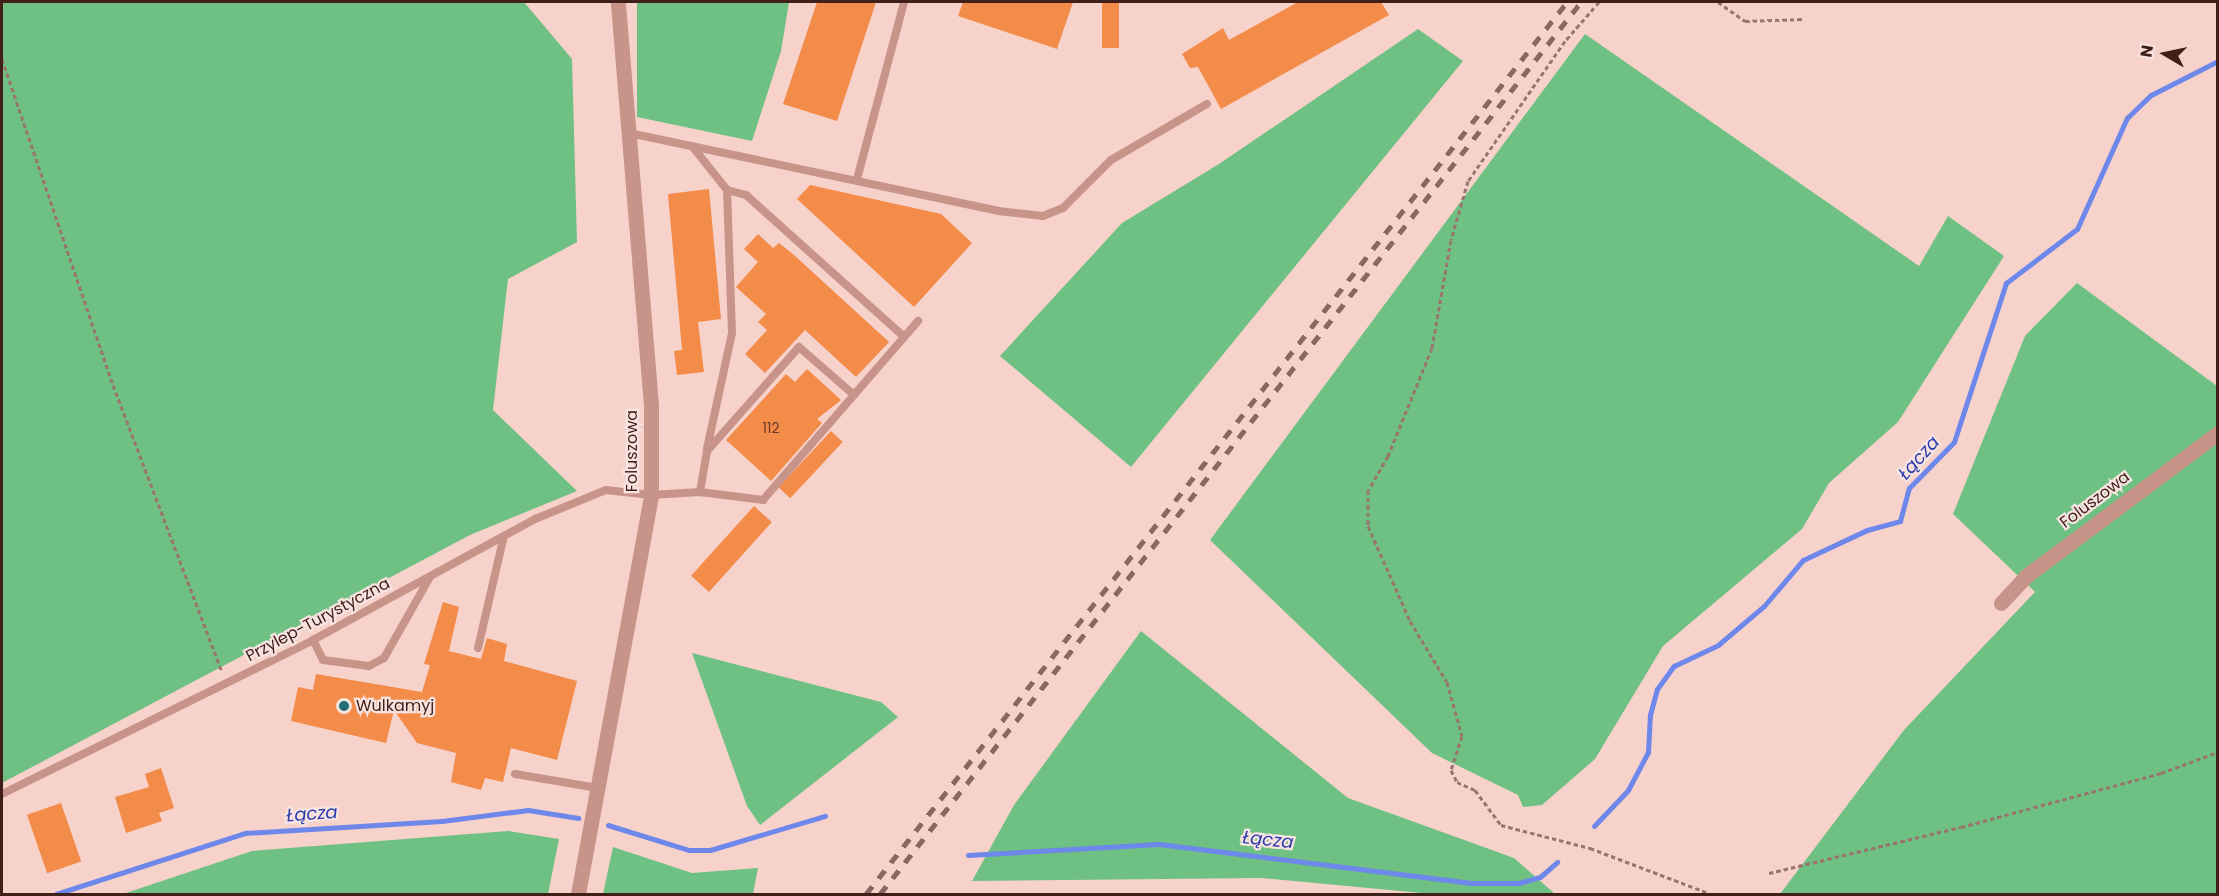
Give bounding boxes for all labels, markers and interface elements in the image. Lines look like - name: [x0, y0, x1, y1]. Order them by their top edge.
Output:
- north arrow: [2135, 24, 2195, 84]
- text: N: [2134, 43, 2159, 59]
- street label: Foluszowa: [622, 410, 642, 492]
- house number: 112: [762, 420, 780, 436]
- water label: Łącza: [1894, 432, 1944, 484]
- street label: Foluszowa: [2056, 468, 2134, 532]
- street label: Przylep-Turystyczna: [243, 574, 393, 666]
- place label: Wulkamyj: [356, 696, 434, 716]
- marker: Wulkamyj: [337, 699, 351, 713]
- water label: Łącza: [286, 801, 338, 827]
- water label: Łącza: [1241, 827, 1295, 853]

